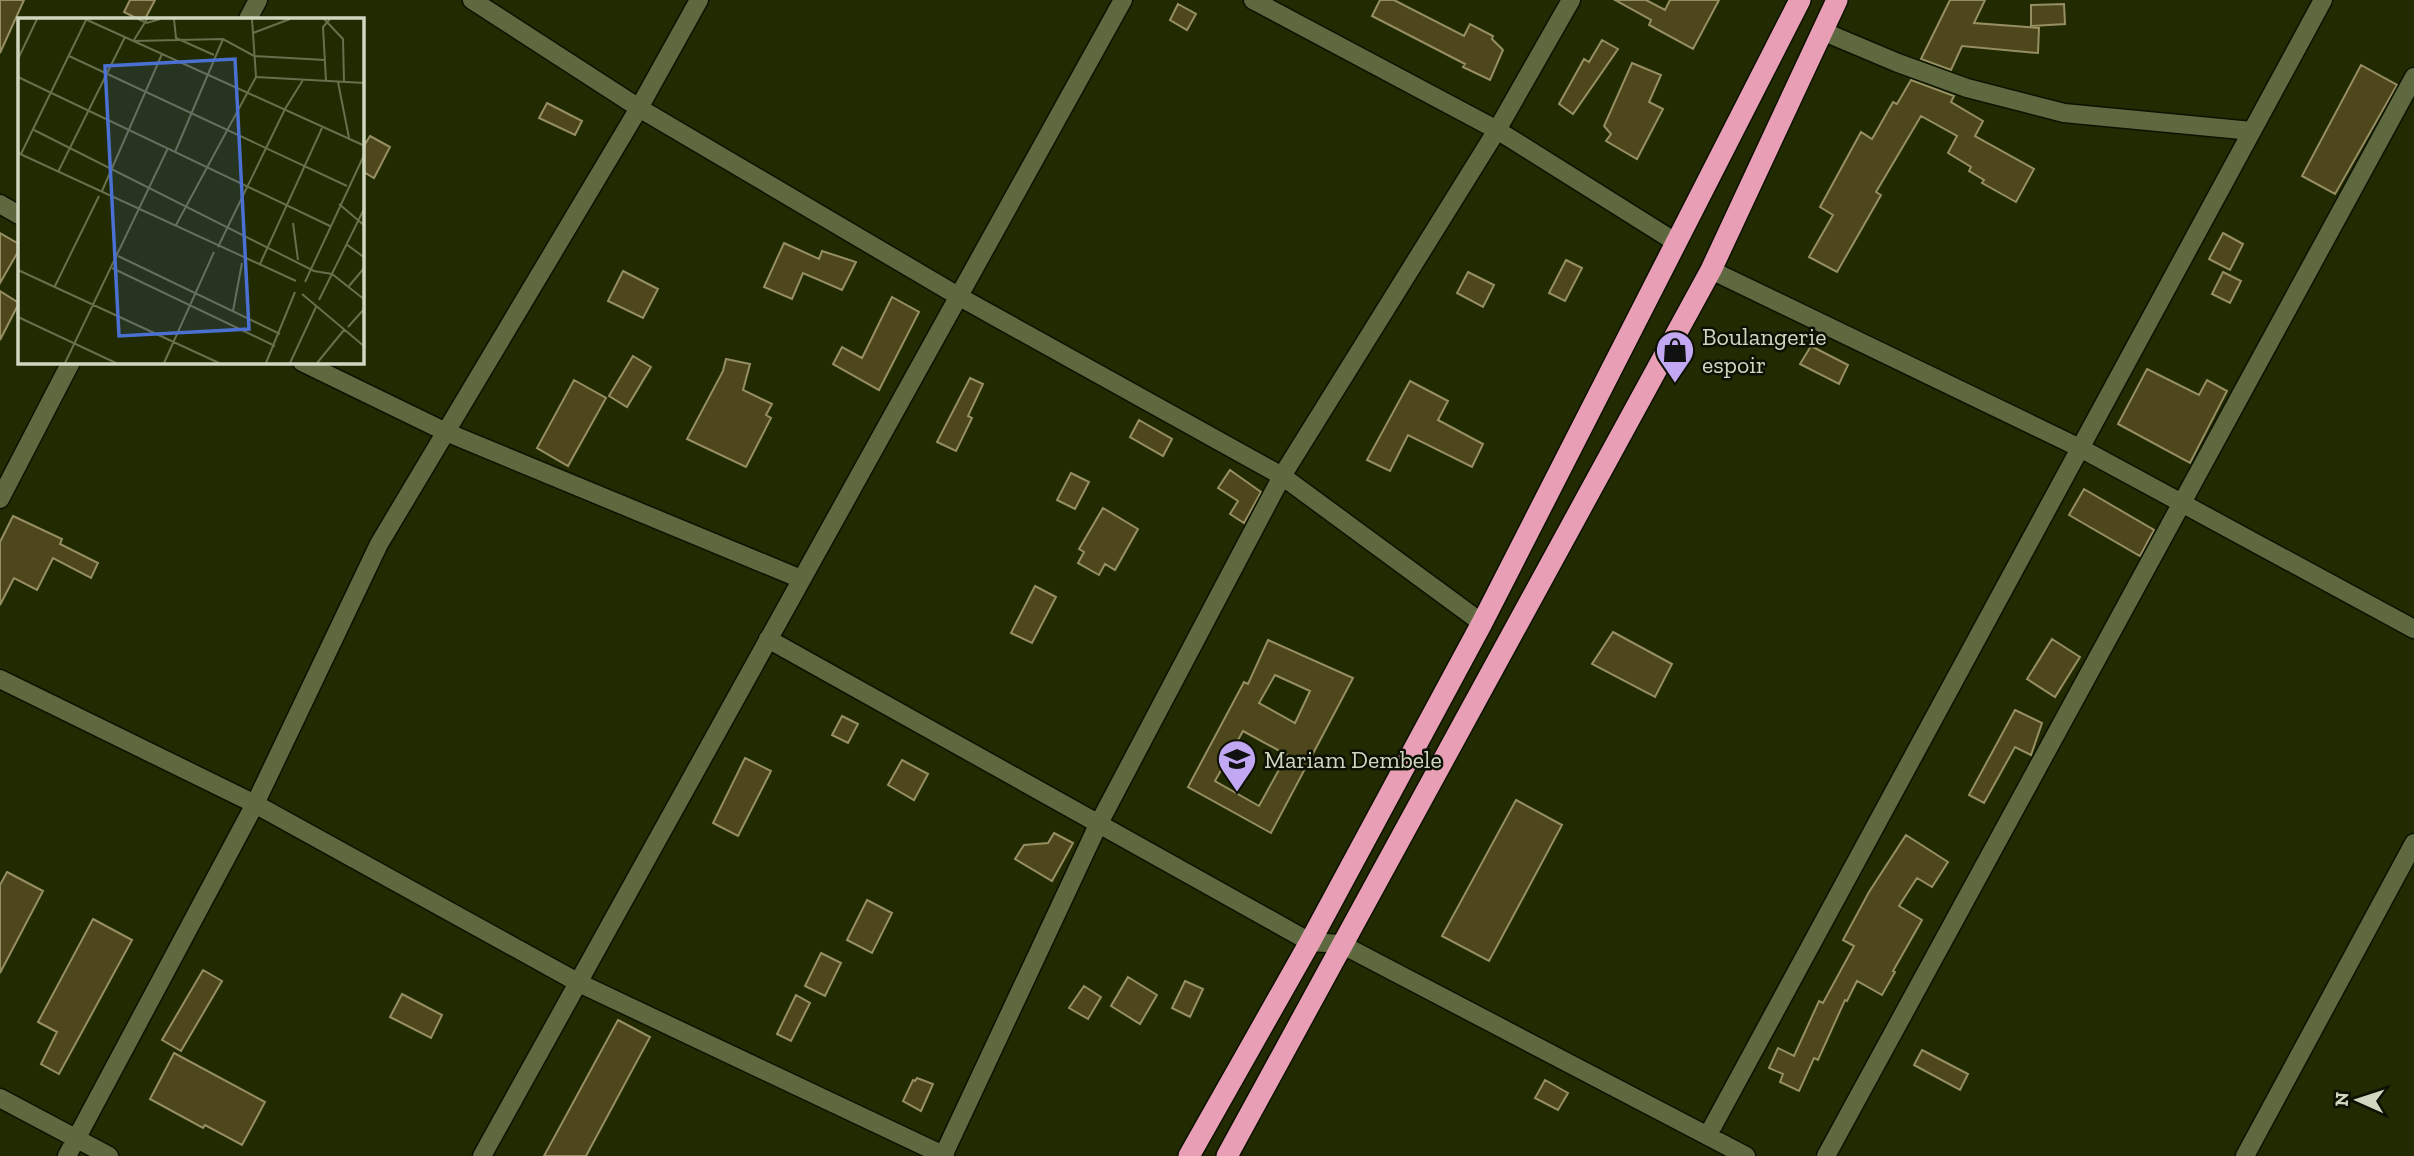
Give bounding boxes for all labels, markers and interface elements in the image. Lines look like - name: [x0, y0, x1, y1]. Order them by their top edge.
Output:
- inset map: [18, 18, 364, 364]
- place label: Boulangerie espoir: [1702, 322, 1827, 379]
- shop icon: Boulangerie espoir: [1654, 329, 1696, 384]
- school or university icon: Mariam Dembele: [1216, 738, 1258, 793]
- place label: Mariam Dembele: [1264, 745, 1442, 774]
- north arrow: [2323, 1065, 2393, 1135]
- text: N: [2330, 1091, 2353, 1107]

